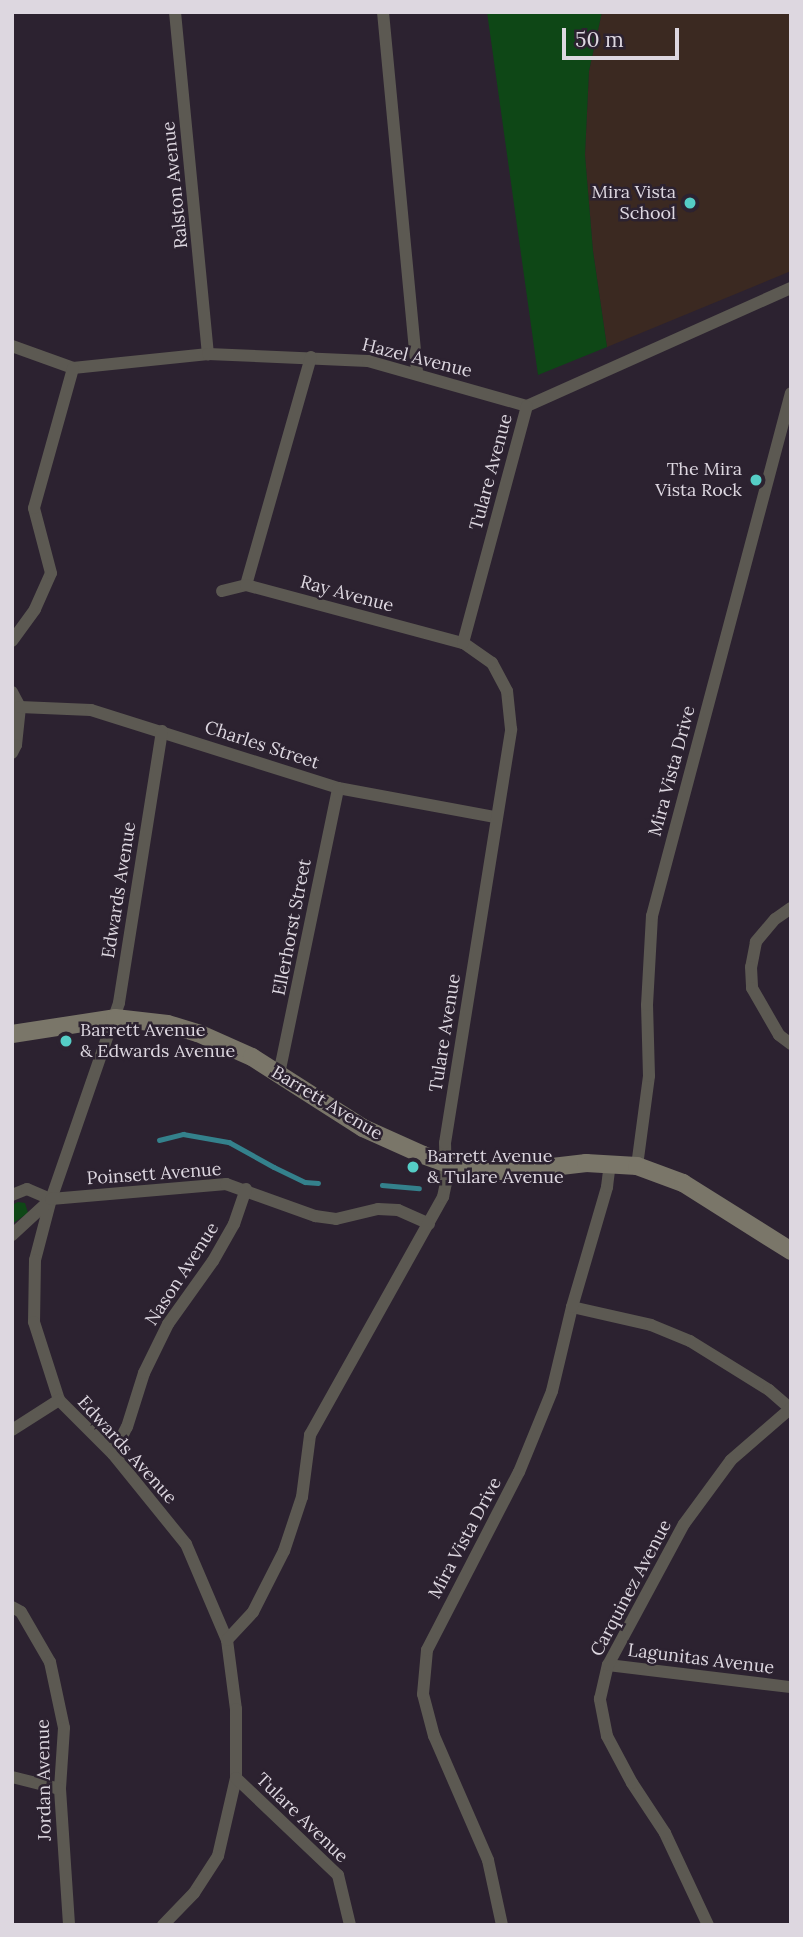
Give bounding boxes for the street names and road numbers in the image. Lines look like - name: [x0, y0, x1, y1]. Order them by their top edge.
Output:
- street label: Ralston Avenue: [158, 120, 192, 250]
- street label: Hazel Avenue: [360, 334, 474, 382]
- street label: Tulare Avenue: [465, 412, 517, 532]
- street label: Ray Avenue: [298, 571, 396, 617]
- street label: Mira Vista Drive: [644, 703, 700, 839]
- street label: Charles Street: [202, 716, 322, 774]
- street label: Edwards Avenue: [98, 820, 140, 960]
- street label: Ellerhorst Street: [268, 857, 316, 997]
- street label: Tulare Avenue: [425, 972, 465, 1094]
- street label: Barrett Avenue: [268, 1061, 386, 1145]
- street label: Poinsett Avenue: [86, 1159, 222, 1189]
- street label: Nason Avenue: [141, 1218, 223, 1330]
- street label: Edwards Avenue: [73, 1392, 181, 1508]
- street label: Mira Vista Drive: [424, 1474, 506, 1602]
- street label: Carquinez Avenue: [586, 1516, 676, 1660]
- street label: Lagunitas Avenue: [626, 1639, 776, 1679]
- street label: Jordan Avenue: [32, 1719, 56, 1841]
- street label: Tulare Avenue: [252, 1769, 352, 1867]

